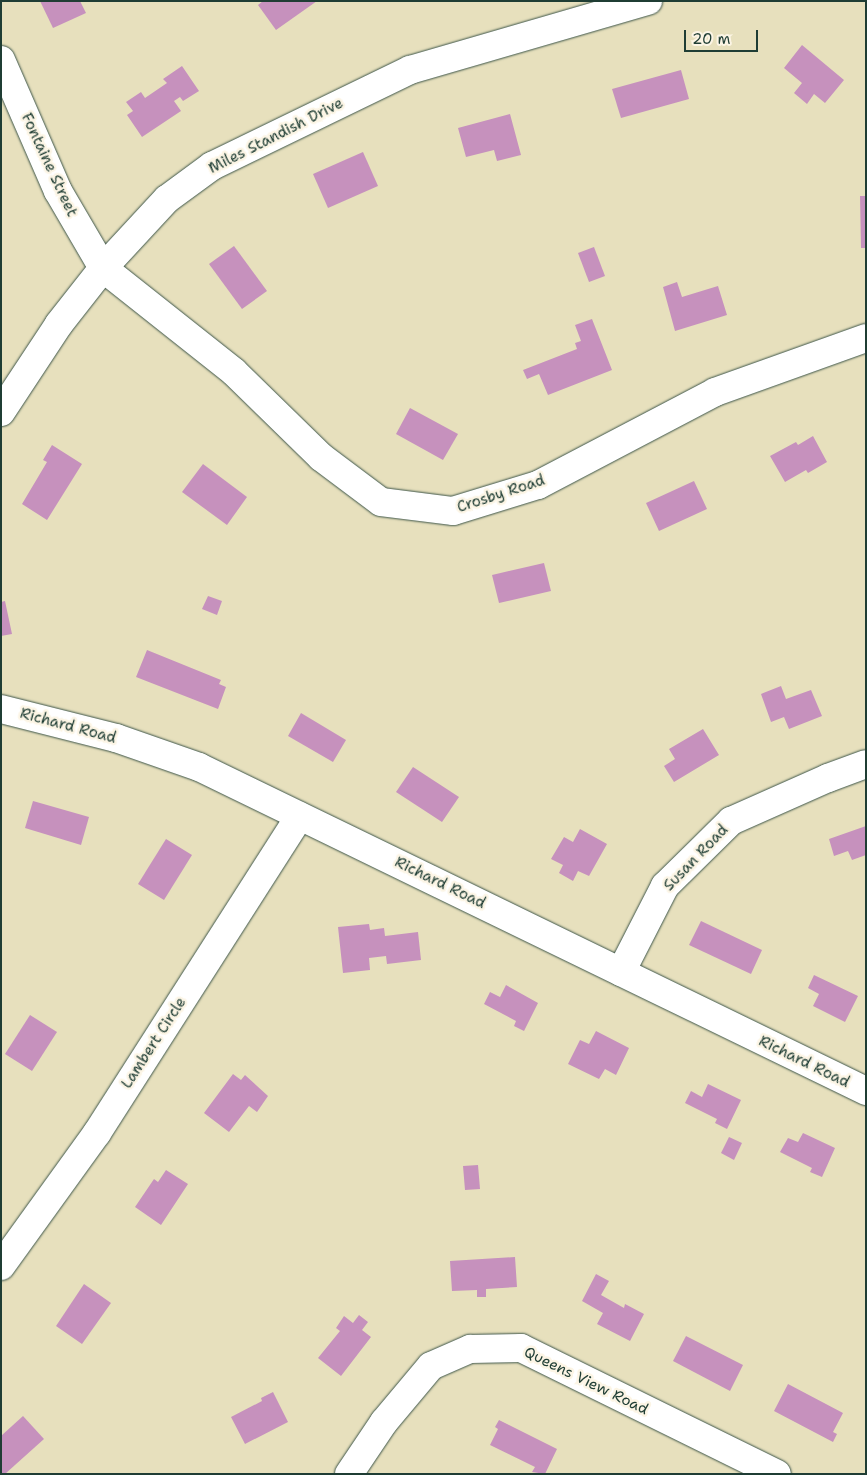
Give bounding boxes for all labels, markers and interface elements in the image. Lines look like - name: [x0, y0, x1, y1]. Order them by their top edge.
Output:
- scale bar: [687, 20, 761, 52]
- text: 20 m: [692, 29, 731, 49]
- street label: Miles Standish Drive: [206, 94, 346, 178]
- street label: Fontaine Street: [17, 110, 81, 220]
- street label: Crosby Road: [455, 471, 547, 517]
- street label: Richard Road: [18, 705, 118, 747]
- street label: Susan Road: [660, 821, 732, 895]
- street label: Richard Road: [392, 853, 488, 913]
- street label: Lambert Circle: [118, 994, 190, 1092]
- street label: Richard Road: [756, 1032, 852, 1092]
- street label: Queens View Road: [521, 1343, 651, 1419]

